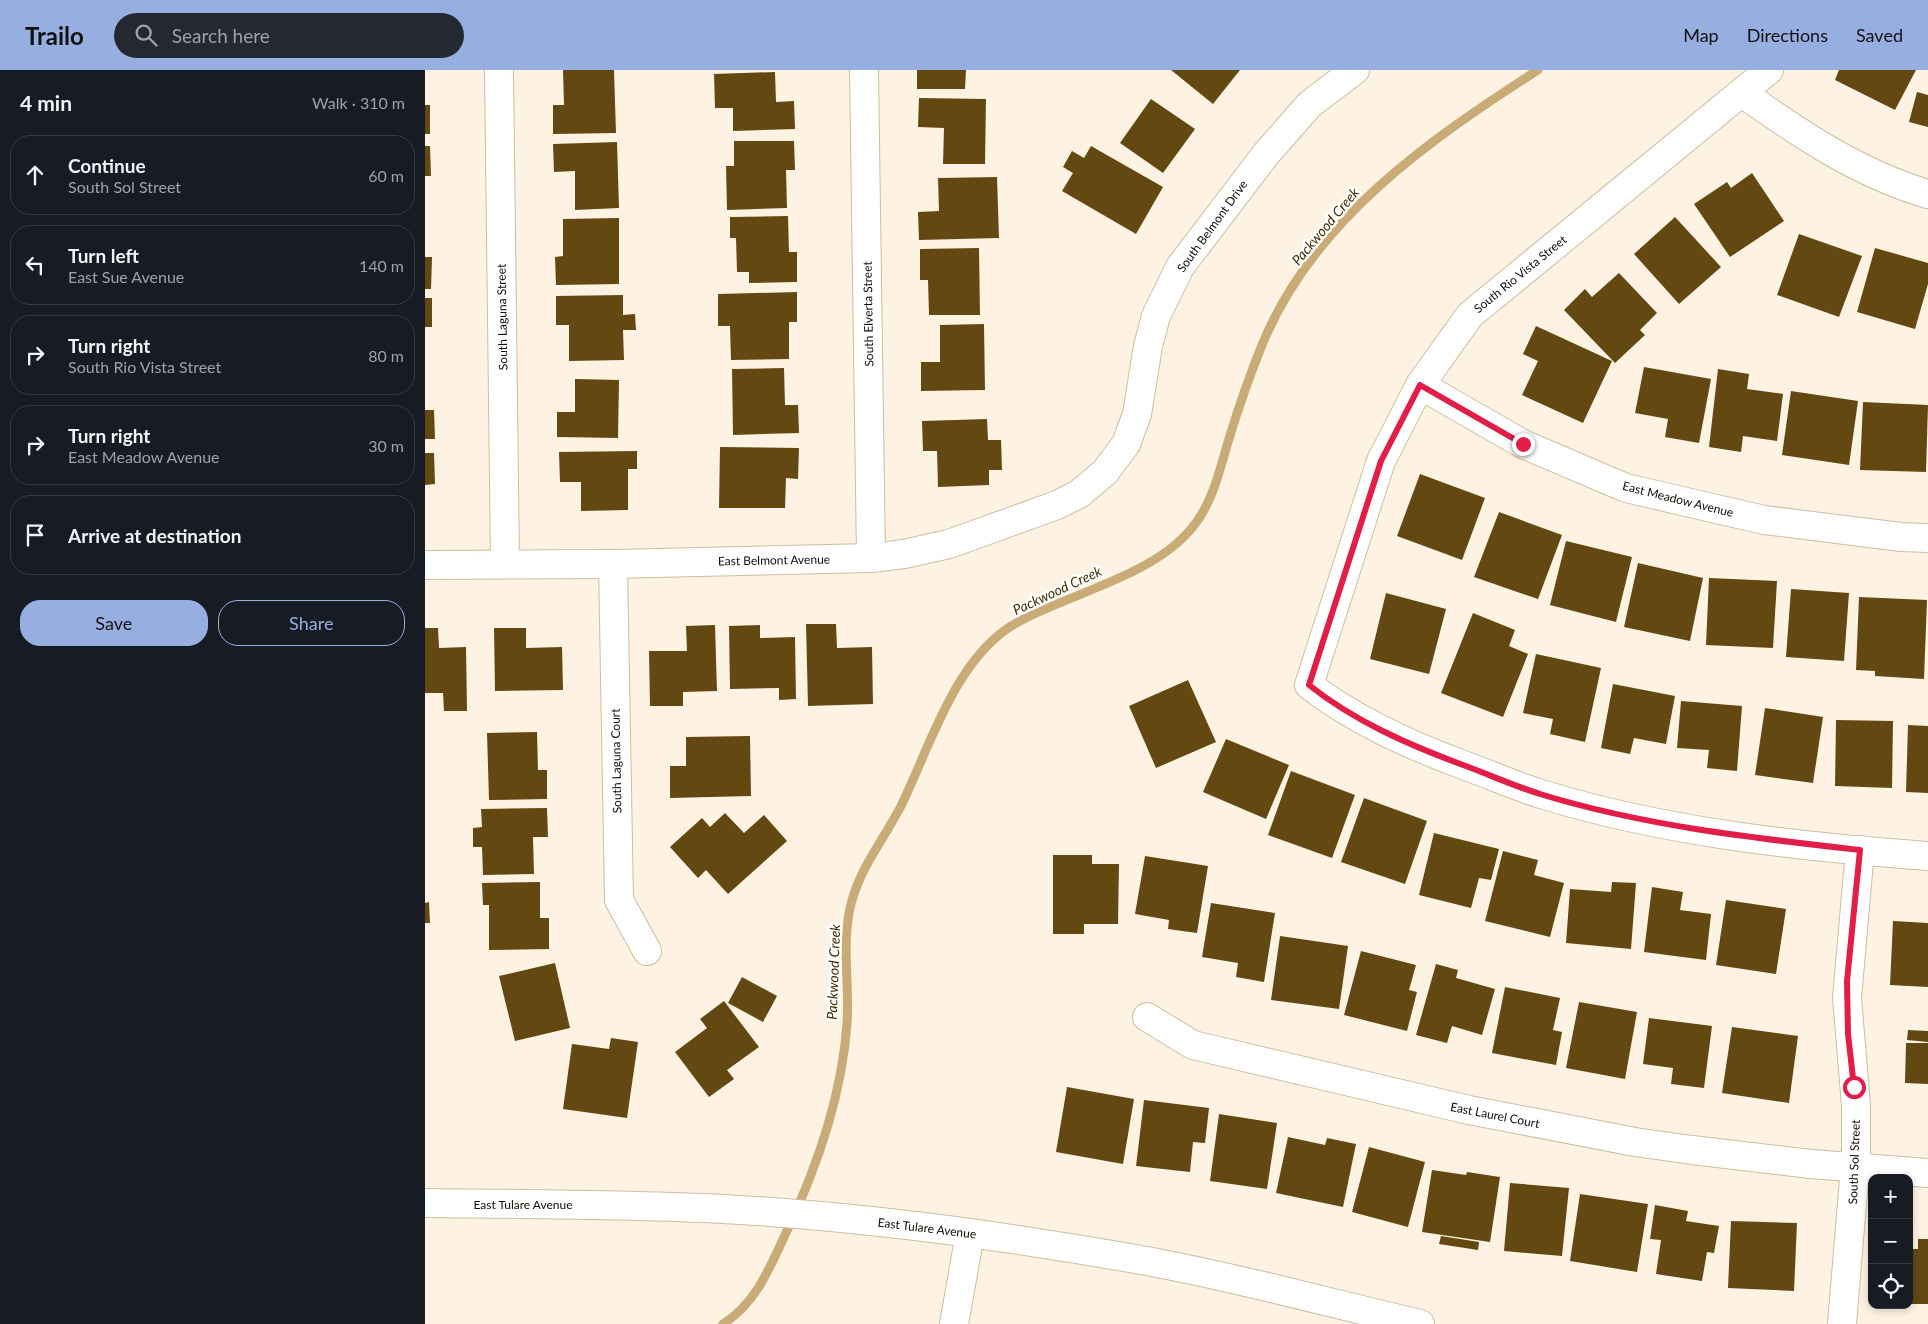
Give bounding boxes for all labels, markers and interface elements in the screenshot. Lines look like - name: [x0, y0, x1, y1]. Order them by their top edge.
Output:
- search box: [114, 13, 464, 58]
- text: Trailo: [25, 21, 84, 50]
- icon: search: [132, 21, 160, 49]
- text: Search here: [172, 24, 270, 47]
- text: Map: [1683, 24, 1719, 46]
- text: Directions: [1747, 24, 1828, 46]
- text: Saved: [1856, 24, 1903, 46]
- text: 4 min: [20, 90, 72, 115]
- text: Walk · 310 m: [312, 93, 405, 112]
- text: Continue: [68, 154, 146, 177]
- icon: ahead: [21, 161, 49, 189]
- text: 60 m: [368, 166, 404, 185]
- text: South Sol Street: [68, 177, 181, 196]
- street label: South Belmont Drive: [1174, 177, 1250, 275]
- water label: Packwood Creek: [1288, 184, 1363, 268]
- street label: South Rio Vista Street: [1471, 232, 1570, 316]
- text: Turn left: [68, 244, 139, 267]
- icon: left: [21, 251, 49, 279]
- text: 140 m: [359, 256, 404, 275]
- street label: South Elverta Street: [860, 260, 876, 367]
- street label: South Laguna Street: [494, 263, 510, 370]
- text: East Sue Avenue: [68, 267, 184, 286]
- text: Turn right: [68, 334, 150, 357]
- icon: right: [21, 341, 49, 369]
- text: 80 m: [368, 346, 404, 365]
- text: South Rio Vista Street: [68, 357, 221, 376]
- text: Turn right: [68, 424, 150, 447]
- icon: right: [21, 431, 49, 459]
- route end: [1512, 433, 1535, 456]
- text: 30 m: [368, 436, 404, 455]
- text: East Meadow Avenue: [68, 447, 220, 466]
- street label: East Meadow Avenue: [1621, 478, 1735, 520]
- icon: arrive: [21, 521, 49, 549]
- text: Arrive at destination: [68, 524, 241, 547]
- street label: East Belmont Avenue: [718, 552, 830, 568]
- water label: Packwood Creek: [1010, 562, 1104, 618]
- button: Save: [20, 600, 208, 646]
- button: Share: [218, 600, 405, 646]
- street label: South Laguna Court: [608, 708, 624, 814]
- water label: Packwood Creek: [823, 923, 843, 1020]
- route start: [1843, 1076, 1866, 1099]
- street label: East Laurel Court: [1449, 1099, 1542, 1131]
- street label: South Sol Street: [1845, 1119, 1863, 1205]
- map controls: [1868, 1174, 1913, 1309]
- button: +: [1868, 1174, 1913, 1219]
- street label: East Tulare Avenue: [473, 1197, 573, 1212]
- street label: East Tulare Avenue: [877, 1215, 977, 1241]
- button: −: [1868, 1219, 1913, 1264]
- button: locate: [1868, 1264, 1913, 1309]

